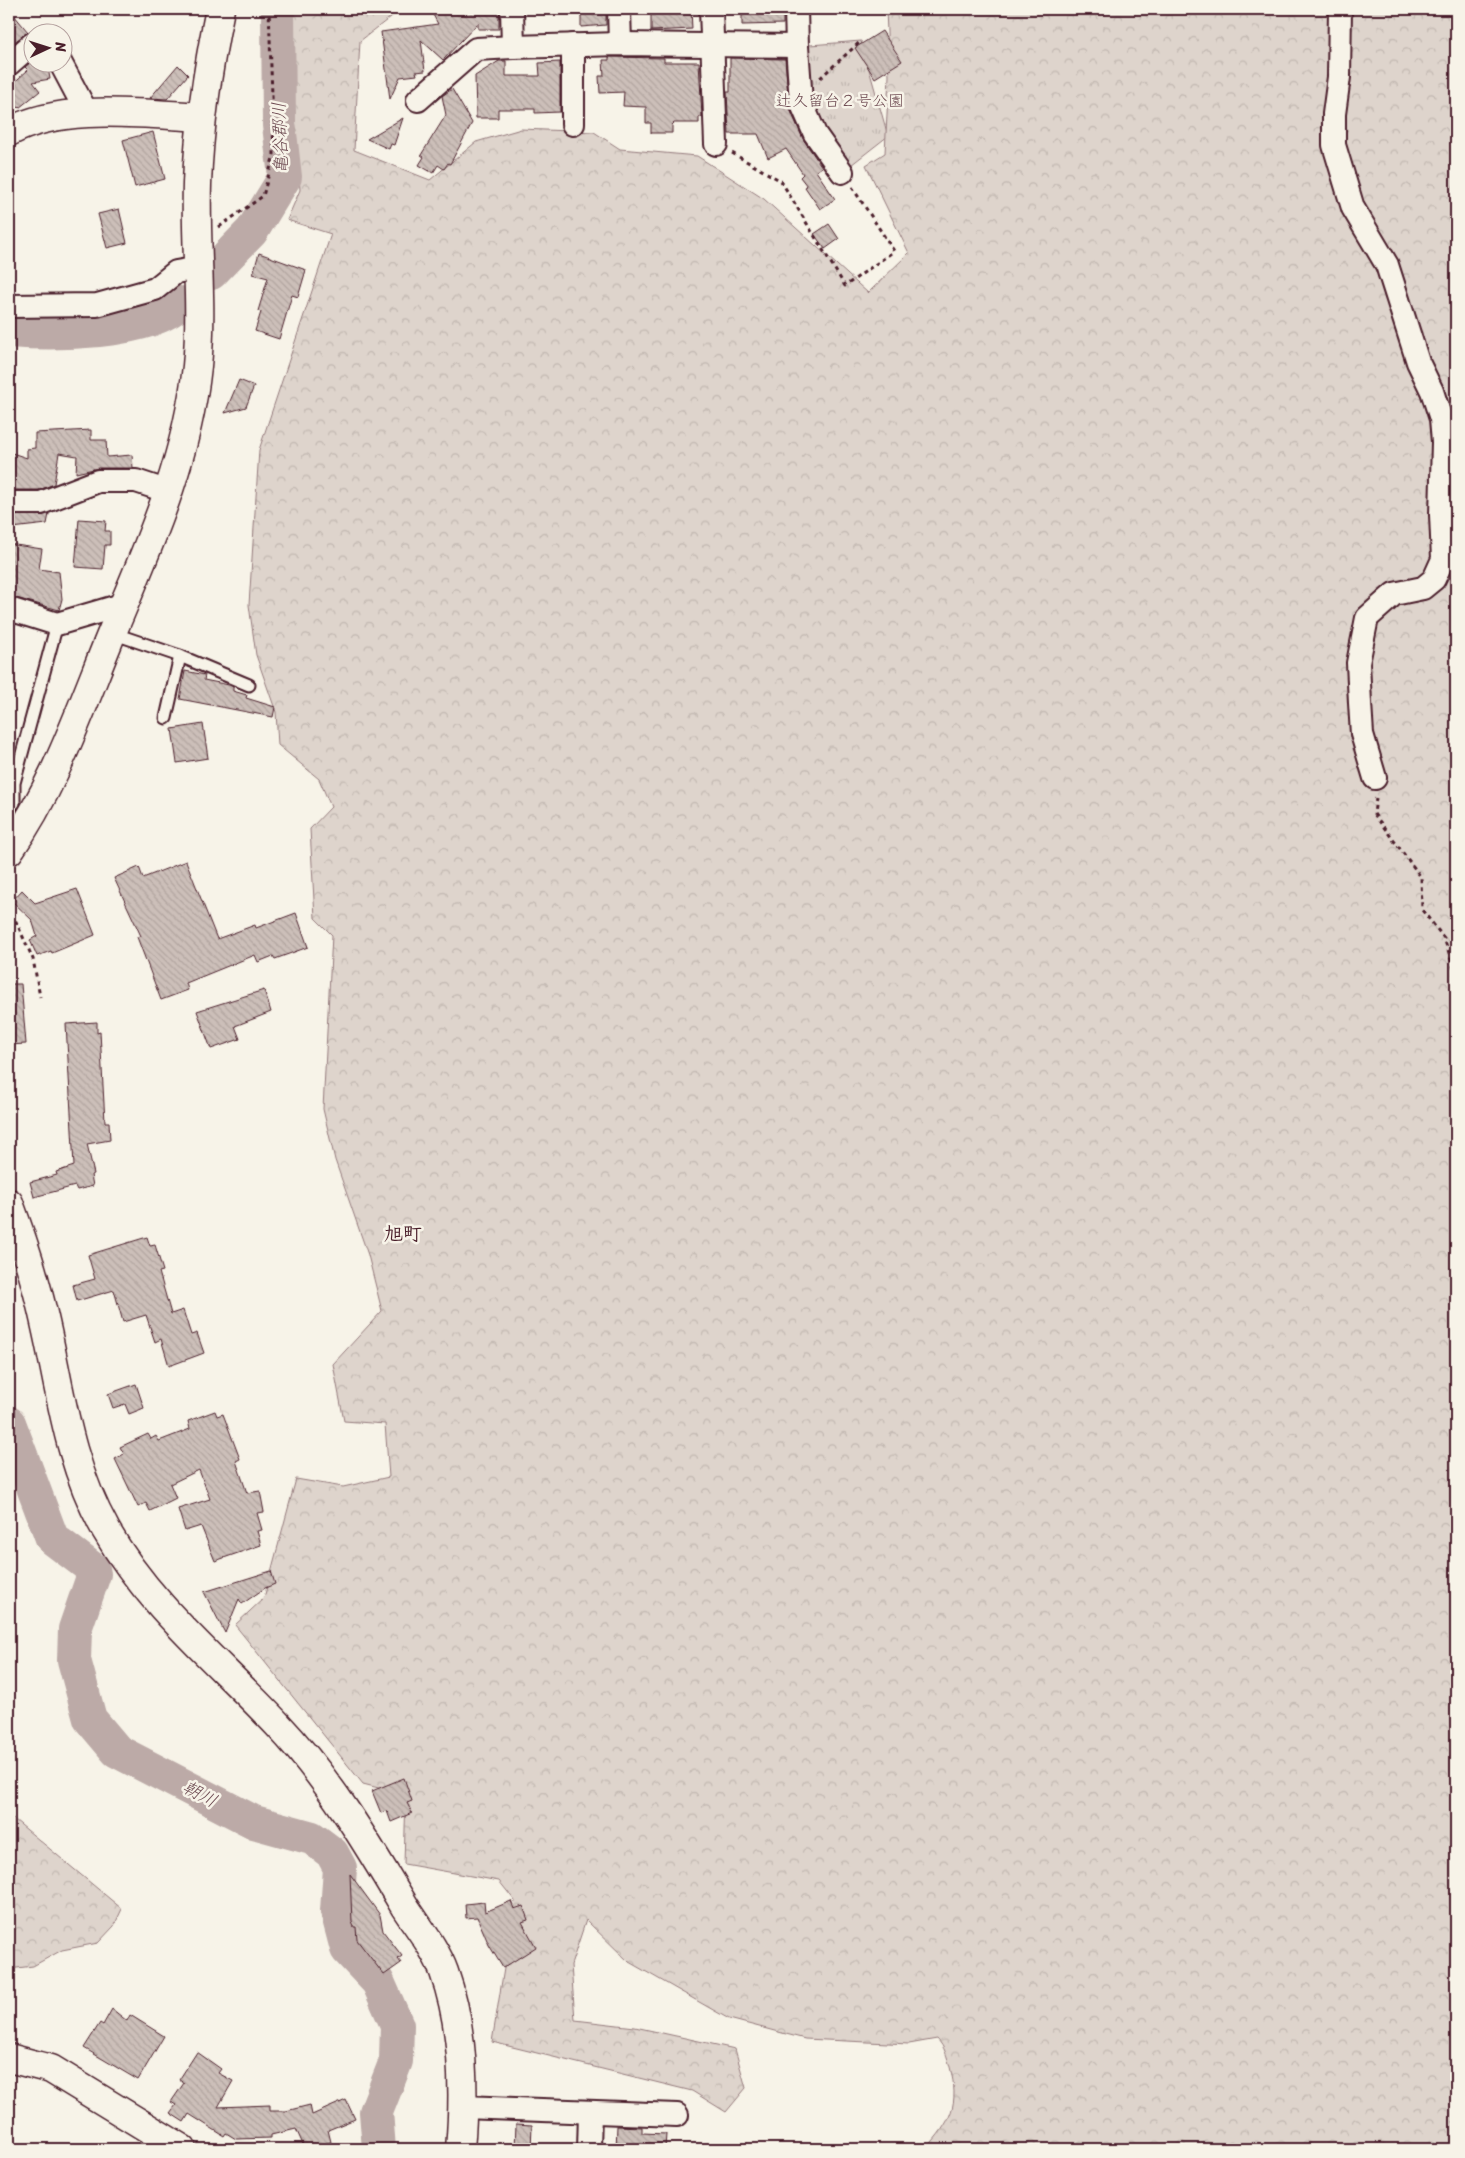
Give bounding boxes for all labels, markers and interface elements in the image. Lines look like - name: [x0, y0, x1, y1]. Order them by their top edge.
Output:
- north arrow: [22, 22, 72, 72]
- text: N: [48, 40, 73, 53]
- park label: 辻久留台２号公園: [776, 86, 904, 115]
- water label: 亀谷郡川: [263, 101, 297, 175]
- district label: 旭町: [384, 1217, 422, 1250]
- water label: 朝川: [177, 1771, 223, 1817]

